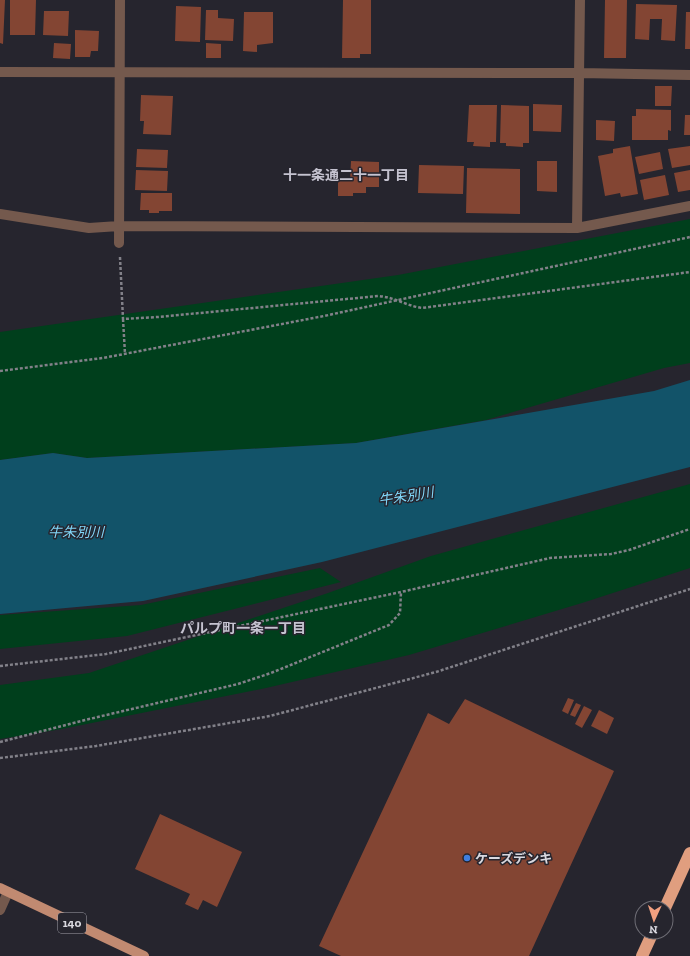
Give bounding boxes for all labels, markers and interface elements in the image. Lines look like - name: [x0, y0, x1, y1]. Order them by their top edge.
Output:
- district label: 十一条通二十一丁目: [283, 167, 409, 184]
- water label: 牛朱別川: [377, 483, 437, 509]
- water label: 牛朱別川: [48, 524, 106, 541]
- district label: パルプ町一条一丁目: [180, 620, 306, 637]
- place label: ケーズデンキ: [475, 851, 552, 866]
- marker: ケーズデンキ: [462, 853, 472, 863]
- north arrow: [634, 900, 674, 940]
- road number: 140: [58, 913, 86, 933]
- text: N: [648, 923, 658, 936]

